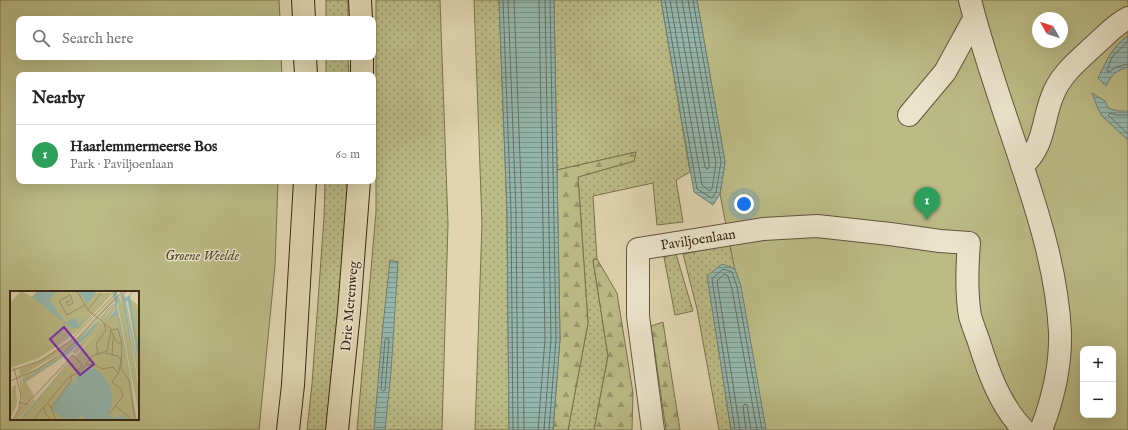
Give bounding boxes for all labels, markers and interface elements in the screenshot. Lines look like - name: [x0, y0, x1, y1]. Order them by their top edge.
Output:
- north arrow: [1032, 12, 1068, 48]
- search box: [16, 16, 376, 60]
- icon: search: [30, 27, 52, 49]
- text: Search here: [62, 29, 133, 48]
- text: Nearby: [32, 88, 85, 109]
- text: Haarlemmermeerse Bos: [70, 137, 217, 156]
- text: 1: [43, 146, 47, 163]
- text: 60 m: [335, 146, 360, 163]
- text: Park · Paviljoenlaan: [70, 156, 174, 173]
- pin: 1: [914, 187, 940, 220]
- your location: [734, 194, 754, 214]
- street label: Paviljoenlaan: [659, 225, 738, 255]
- park label: Groene Weelde: [165, 247, 239, 265]
- street label: Drie Merenweg: [337, 260, 363, 352]
- inset map: [10, 291, 139, 420]
- map controls: [1080, 346, 1116, 418]
- button: +: [1080, 346, 1116, 382]
- button: −: [1080, 382, 1116, 418]

